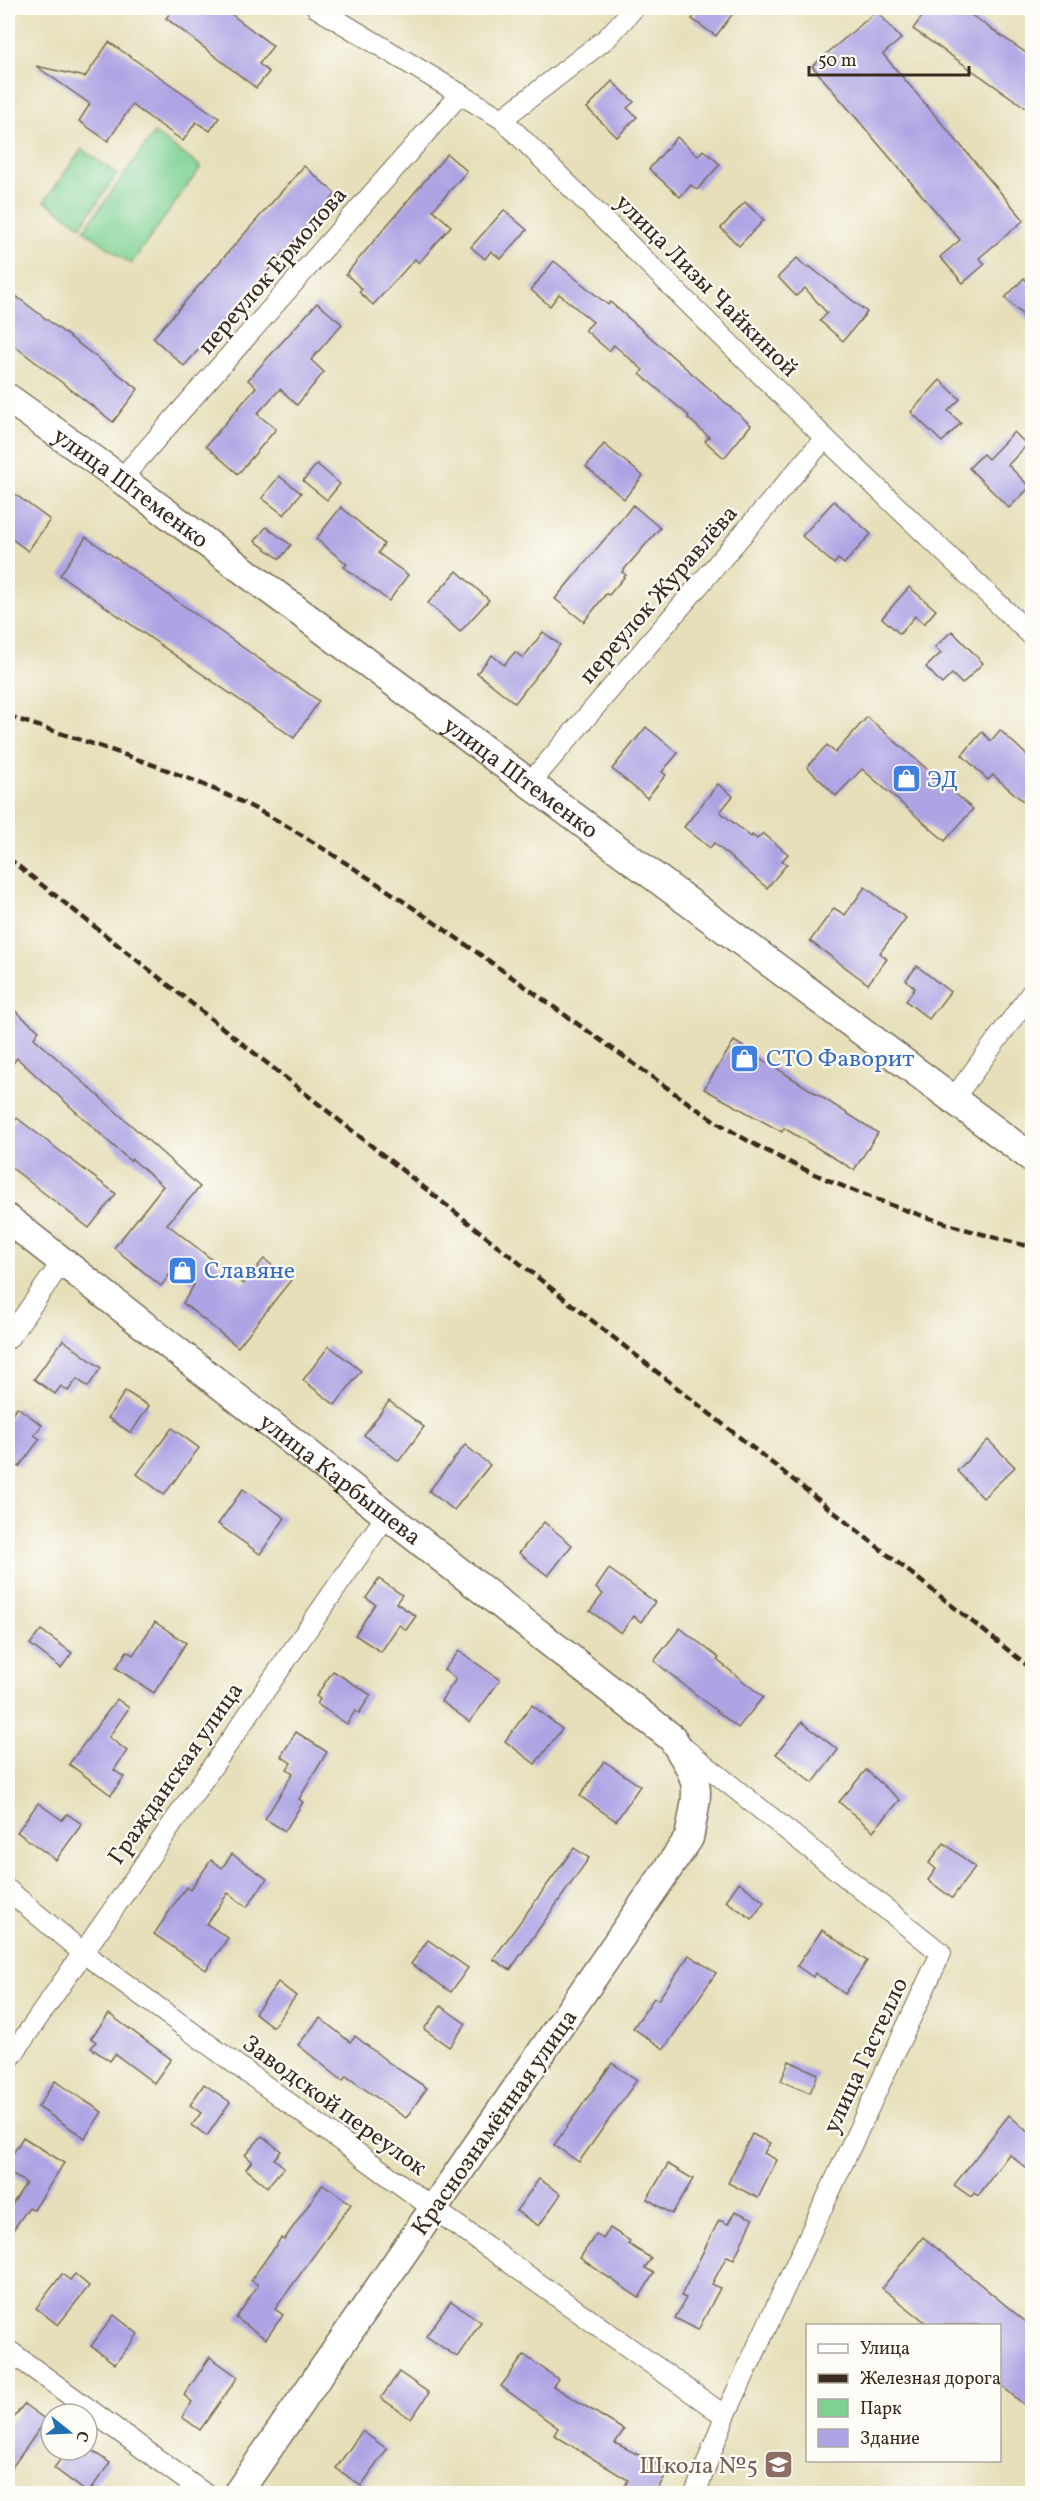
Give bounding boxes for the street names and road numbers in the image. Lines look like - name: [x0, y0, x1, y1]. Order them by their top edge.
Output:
- street label: переулок Ермолова: [191, 180, 356, 363]
- street label: улица Лизы Чайкиной: [606, 187, 805, 386]
- street label: улица Штеменко: [45, 420, 215, 558]
- street label: переулок Журавлёва: [572, 498, 747, 692]
- street label: улица Штеменко: [435, 709, 605, 848]
- street label: улица Карбышева: [251, 1406, 428, 1555]
- street label: Гражданская улица: [101, 1676, 253, 1872]
- street label: улица Гастелло: [816, 1972, 918, 2140]
- street label: Краснознамённая улица: [404, 2003, 587, 2243]
- street label: Заводской переулок: [235, 2028, 433, 2185]

